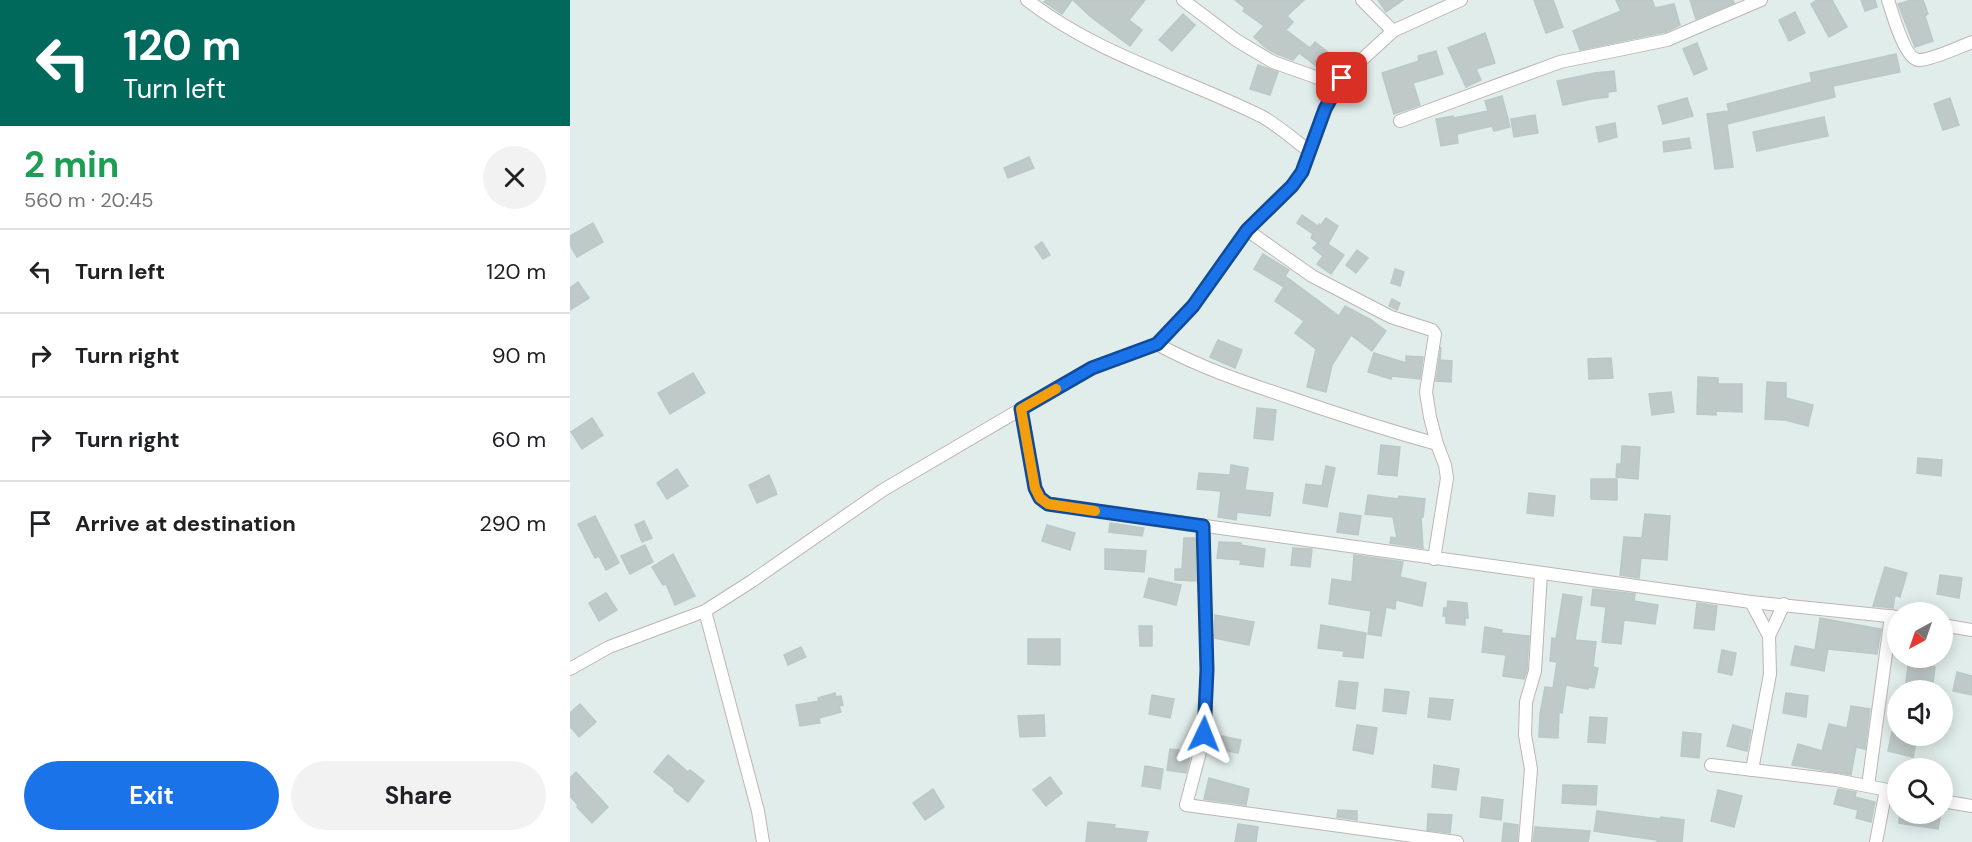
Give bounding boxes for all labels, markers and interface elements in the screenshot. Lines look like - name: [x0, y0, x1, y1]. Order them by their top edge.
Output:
- text: 120 m: [123, 18, 241, 73]
- icon: left: [24, 24, 102, 102]
- pin: [1316, 52, 1367, 103]
- icon: arrive: [1325, 61, 1358, 94]
- text: Turn left: [123, 71, 226, 106]
- text: 2 min: [24, 141, 119, 188]
- button: close: [483, 146, 546, 209]
- text: 560 m · 20:45: [24, 187, 154, 213]
- icon: left: [24, 255, 57, 288]
- text: Turn left: [75, 257, 165, 286]
- text: 120 m: [486, 257, 546, 286]
- icon: right: [24, 339, 57, 372]
- text: Turn right: [75, 341, 180, 370]
- text: 90 m: [492, 341, 546, 370]
- icon: right: [24, 423, 57, 456]
- text: Turn right: [75, 425, 180, 454]
- text: 60 m: [492, 425, 546, 454]
- icon: arrive: [24, 507, 57, 540]
- text: Arrive at destination: [75, 509, 296, 538]
- text: 290 m: [479, 509, 546, 538]
- north arrow: [1887, 602, 1953, 668]
- map controls: [1887, 602, 1953, 824]
- button: sound: [1887, 680, 1953, 746]
- position arrow: [1172, 702, 1236, 766]
- button: search: [1887, 758, 1953, 824]
- button: Exit: [24, 761, 279, 830]
- button: Share: [291, 761, 546, 830]

